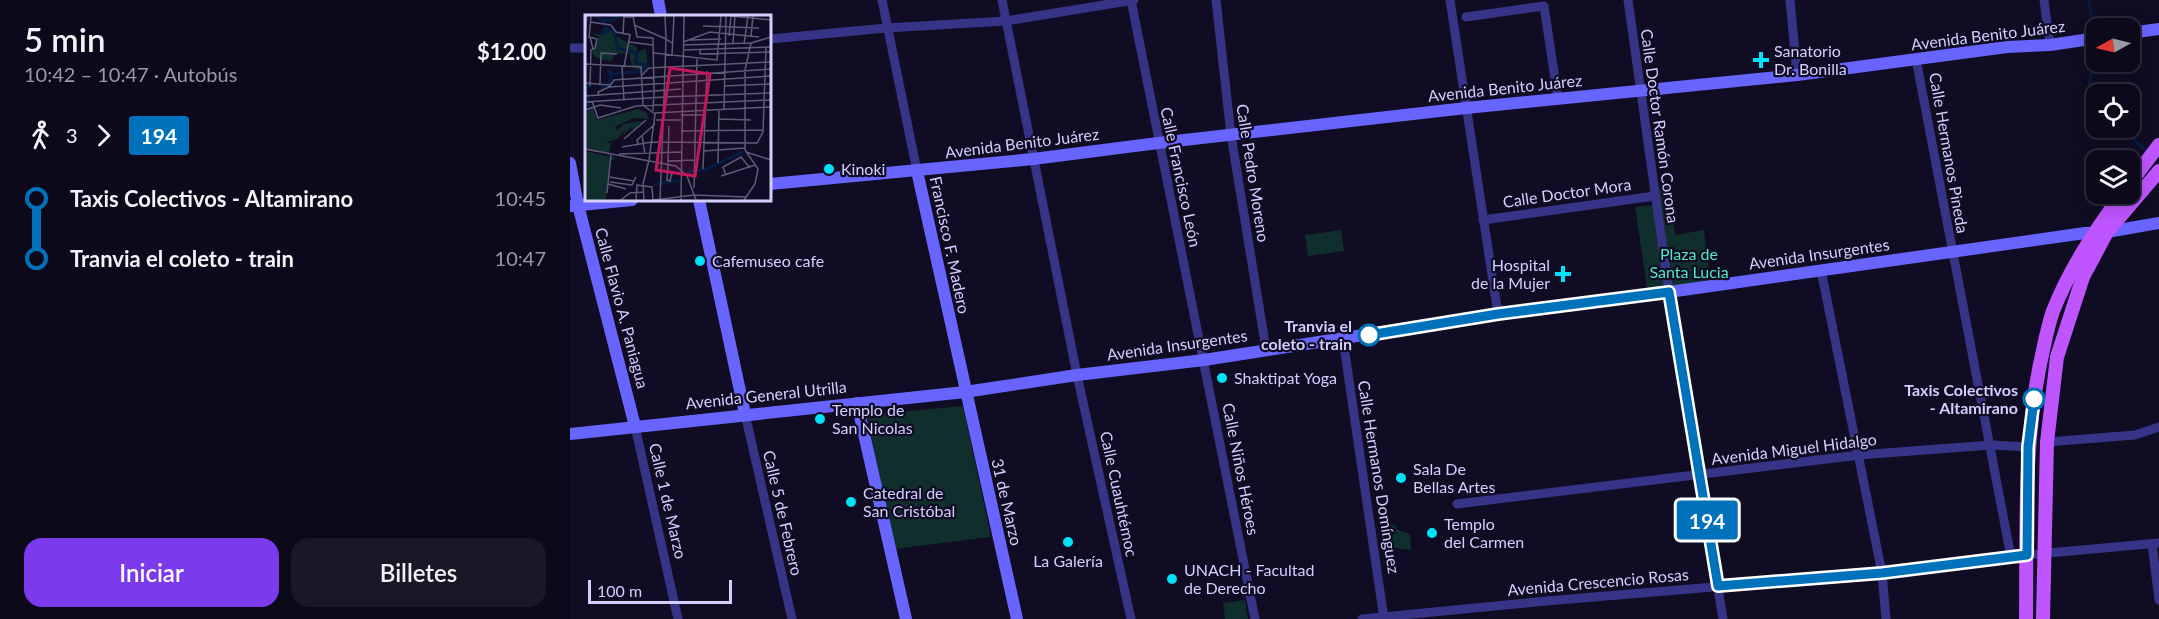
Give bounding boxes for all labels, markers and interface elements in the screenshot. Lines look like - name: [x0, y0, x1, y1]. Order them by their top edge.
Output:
- inset map: [585, 15, 771, 201]
- street label: Avenida Benito Juárez: [1910, 16, 2066, 53]
- north arrow: [2086, 18, 2140, 72]
- map controls: [2086, 18, 2140, 204]
- text: 5 min: [24, 19, 105, 59]
- street label: Calle Doctor Ramón Corona: [1637, 28, 1684, 224]
- text: $12.00: [477, 38, 546, 65]
- place label: Sanatorio Dr. Bonilla: [1774, 41, 1847, 78]
- marker: Sanatorio Dr. Bonilla: [1752, 51, 1770, 69]
- text: 10:42 – 10:47 · Autobús: [24, 62, 237, 86]
- street label: Avenida Benito Juárez: [1427, 70, 1583, 105]
- street label: Calle Hermanos Pineda: [1926, 71, 1973, 235]
- button: locate: [2086, 84, 2140, 138]
- street label: Calle Pedro Moreno: [1233, 102, 1274, 243]
- street label: Calle Francisco León: [1157, 105, 1206, 249]
- icon: walk: [24, 119, 57, 152]
- icon: forward: [87, 119, 120, 152]
- text: 3: [66, 123, 78, 147]
- text: 194: [141, 123, 177, 148]
- street label: Avenida Benito Juárez: [944, 124, 1100, 161]
- button: layers: [2086, 150, 2140, 204]
- place label: Kinoki: [841, 159, 885, 178]
- marker: Kinoki: [822, 162, 836, 176]
- street label: Francisco F. Madero: [927, 174, 974, 315]
- street label: Calle Doctor Mora: [1502, 174, 1632, 211]
- text: Taxis Colectivos - Altamirano: [70, 185, 353, 212]
- text: 10:45: [495, 186, 546, 210]
- street label: Calle Flavio A. Paniagua: [592, 225, 653, 390]
- street label: Avenida Insurgentes: [1747, 234, 1891, 273]
- park label: Plaza de Santa Lucia: [1649, 244, 1729, 281]
- text: Tranvia el coleto - train: [70, 245, 294, 272]
- text: 10:47: [495, 246, 546, 270]
- place label: Cafemuseo cafe: [712, 251, 824, 270]
- marker: Cafemuseo cafe: [693, 254, 707, 268]
- place label: Hospital de la Mujer: [1471, 255, 1550, 292]
- marker: Hospital de la Mujer: [1554, 265, 1572, 283]
- place label: Tranvia el coleto - train: [1261, 316, 1352, 353]
- marker: Tranvia el coleto - train: [1358, 324, 1380, 346]
- street label: Avenida Insurgentes: [1105, 325, 1249, 364]
- place label: Shaktipat Yoga: [1234, 368, 1337, 387]
- marker: Shaktipat Yoga: [1215, 371, 1229, 385]
- street label: Avenida General Utrilla: [684, 377, 847, 412]
- street label: Calle Hermanos Domínguez: [1355, 379, 1404, 575]
- place label: Taxis Colectivos - Altamirano: [1904, 380, 2018, 417]
- marker: Taxis Colectivos - Altamirano: [2023, 388, 2045, 410]
- place label: Templo de San Nicolas: [832, 400, 913, 437]
- street label: Calle Niños Héroes: [1219, 401, 1264, 537]
- marker: Templo de San Nicolas: [813, 412, 827, 426]
- street label: Calle Cuauhtémoc: [1097, 429, 1142, 559]
- street label: Avenida Miguel Hidalgo: [1710, 429, 1878, 468]
- street label: Calle 1 de Marzo: [646, 441, 691, 561]
- street label: Calle 5 de Febrero: [760, 448, 807, 577]
- street label: 31 de Marzo: [988, 457, 1027, 547]
- place label: Sala De Bellas Artes: [1413, 459, 1495, 496]
- marker: Sala De Bellas Artes: [1394, 471, 1408, 485]
- place label: Catedral de San Cristóbal: [863, 483, 955, 520]
- marker: Catedral de San Cristóbal: [844, 495, 858, 509]
- line badge: 194: [1672, 500, 1742, 540]
- text: 194: [1689, 508, 1725, 533]
- place label: Templo del Carmen: [1444, 514, 1524, 551]
- marker: Templo del Carmen: [1425, 526, 1439, 540]
- marker: La Galería: [1061, 535, 1075, 549]
- button: Iniciar: [24, 538, 279, 607]
- button: Billetes: [291, 538, 546, 607]
- place label: La Galería: [1033, 551, 1103, 570]
- place label: UNACH - Facultad de Derecho: [1184, 560, 1314, 597]
- street label: Avenida Crescencio Rosas: [1507, 564, 1689, 599]
- marker: UNACH - Facultad de Derecho: [1165, 572, 1179, 586]
- scale bar: [588, 577, 732, 604]
- text: 100 m: [597, 581, 642, 600]

